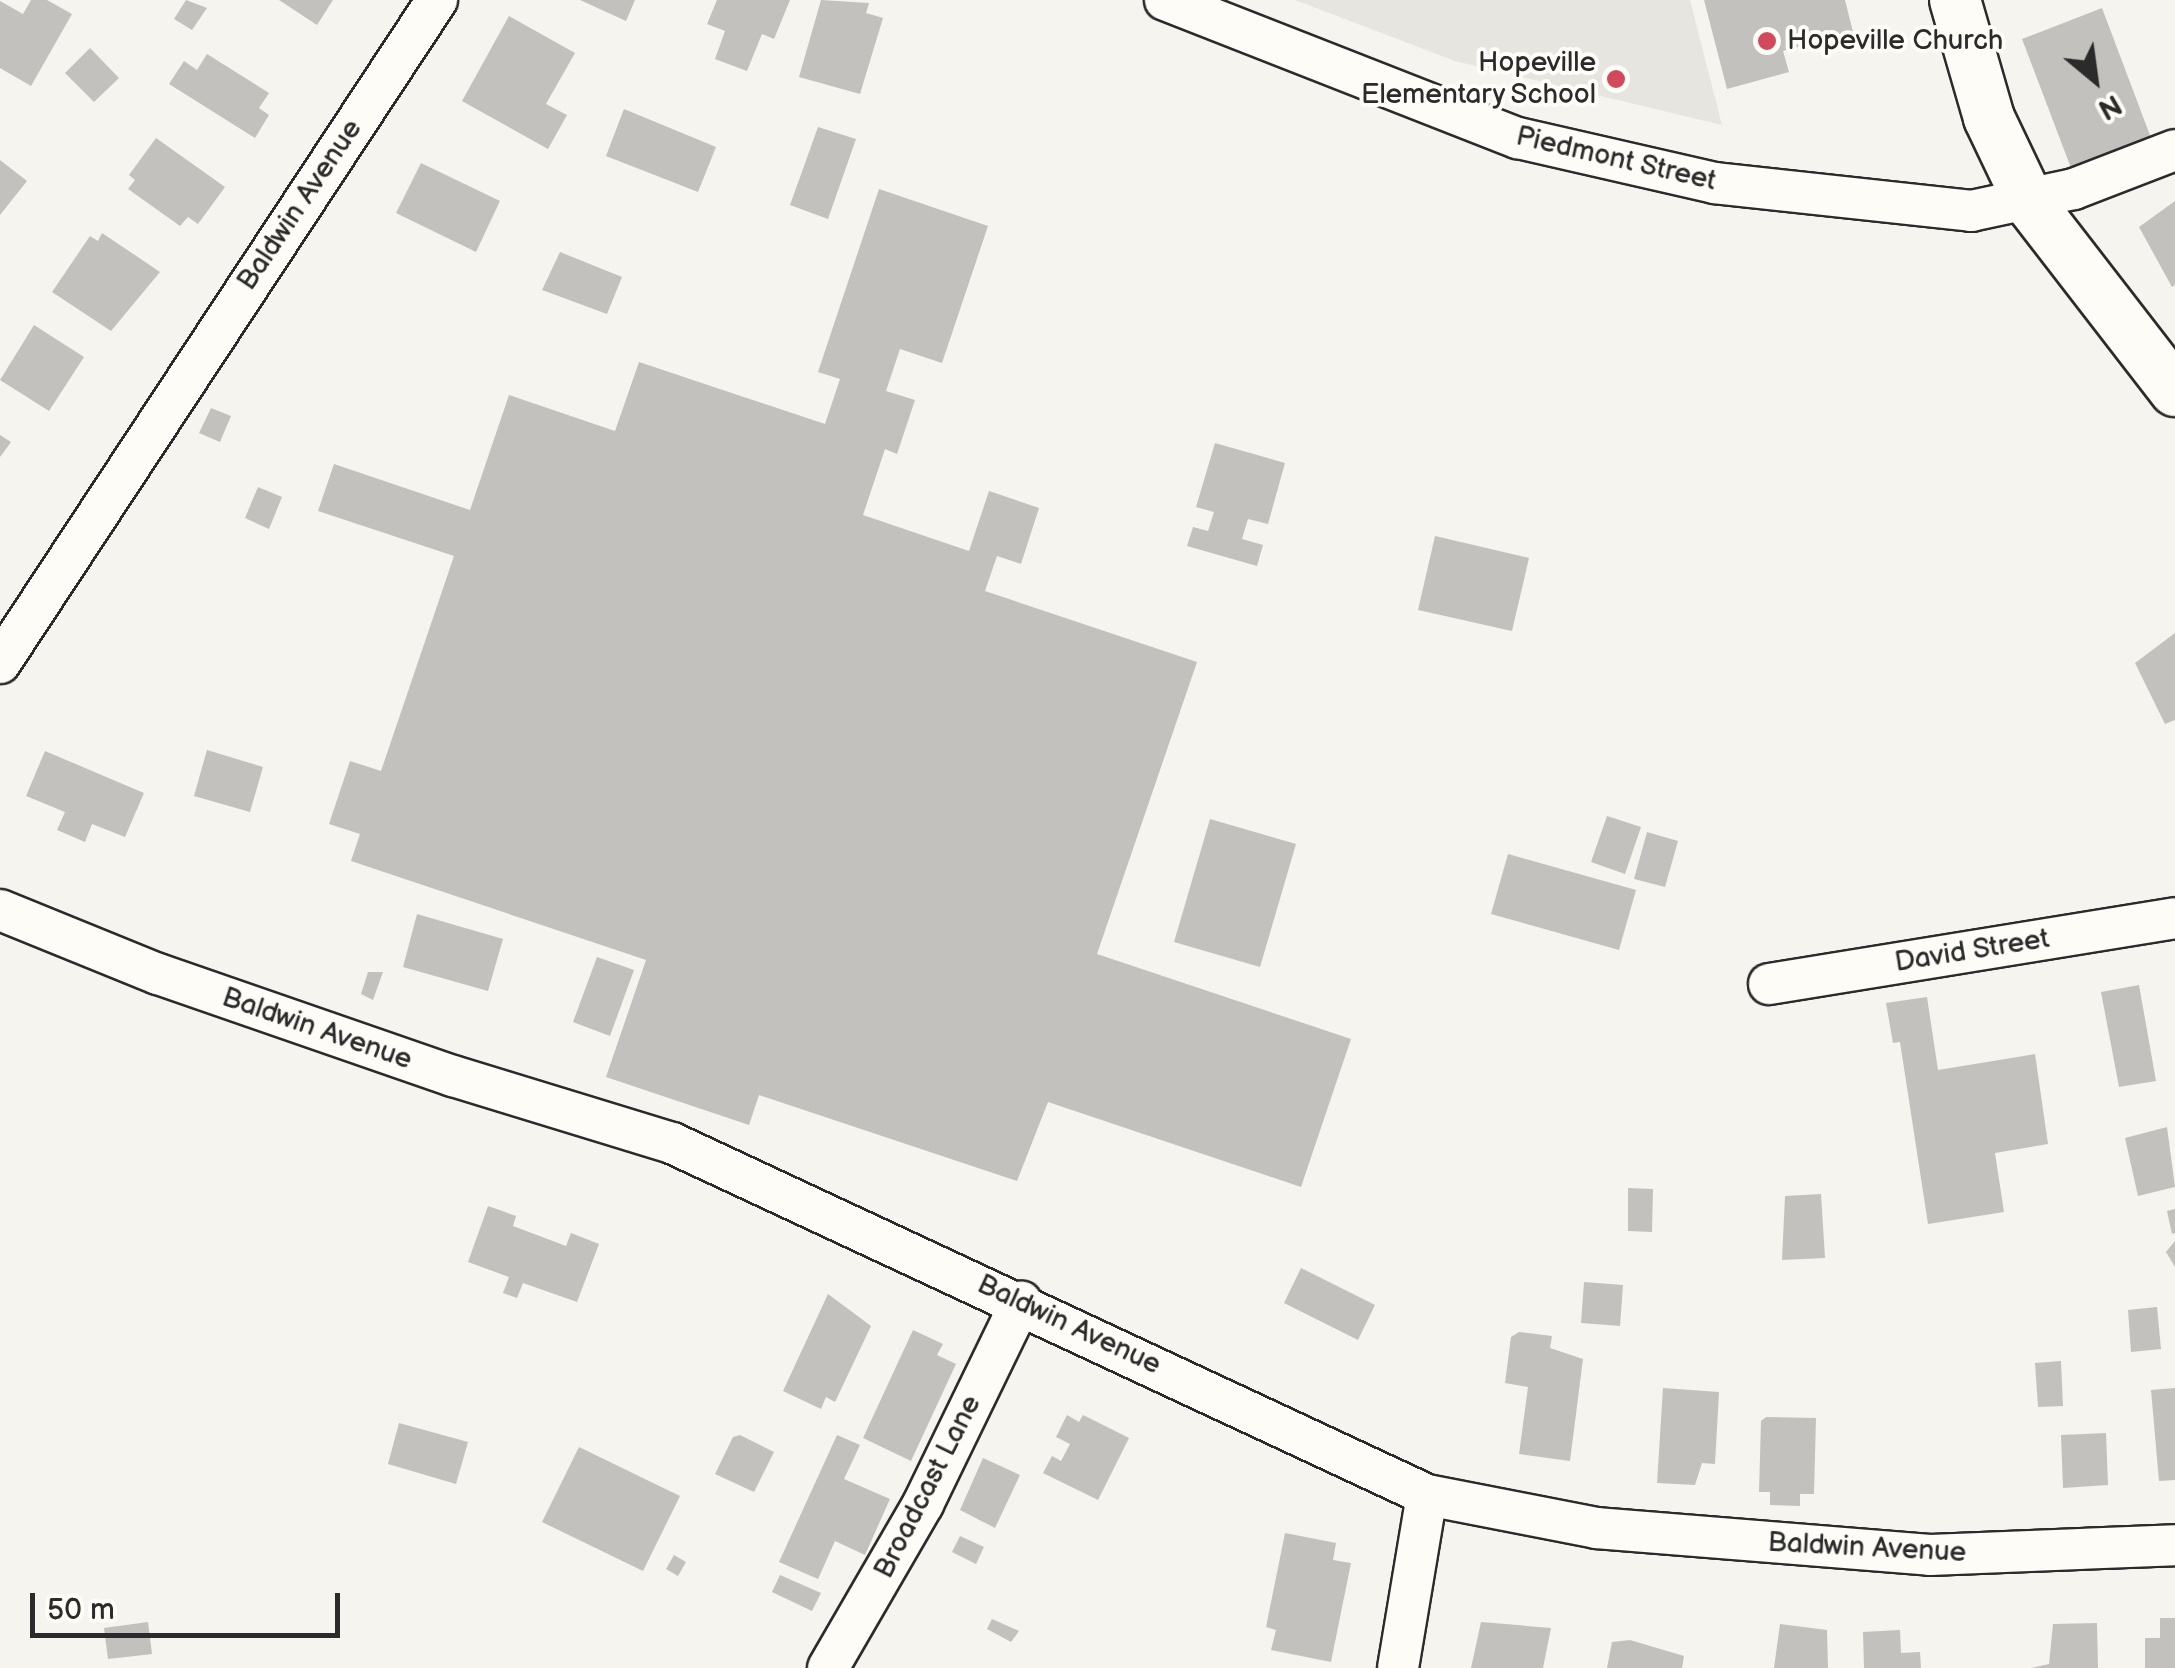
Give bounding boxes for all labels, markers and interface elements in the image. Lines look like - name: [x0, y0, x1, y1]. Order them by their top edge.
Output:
- place label: Hopeville Church: [1787, 24, 2003, 58]
- marker: Hopeville Church: [1756, 30, 1778, 52]
- north arrow: [2045, 30, 2145, 130]
- place label: Hopeville Elementary School: [1359, 46, 1596, 112]
- marker: Hopeville Elementary School: [1605, 68, 1627, 90]
- text: N: [2093, 87, 2127, 126]
- street label: Baldwin Avenue: [231, 113, 369, 297]
- street label: Piedmont Street: [1512, 120, 1720, 198]
- street label: David Street: [1892, 922, 2052, 980]
- street label: Baldwin Avenue: [218, 981, 416, 1077]
- street label: Baldwin Avenue: [972, 1268, 1166, 1382]
- street label: Broadcast Lane: [867, 1390, 989, 1584]
- street label: Baldwin Avenue: [1767, 1526, 1967, 1570]
- scale bar: [35, 1573, 345, 1635]
- text: 50 m: [47, 1592, 115, 1628]

